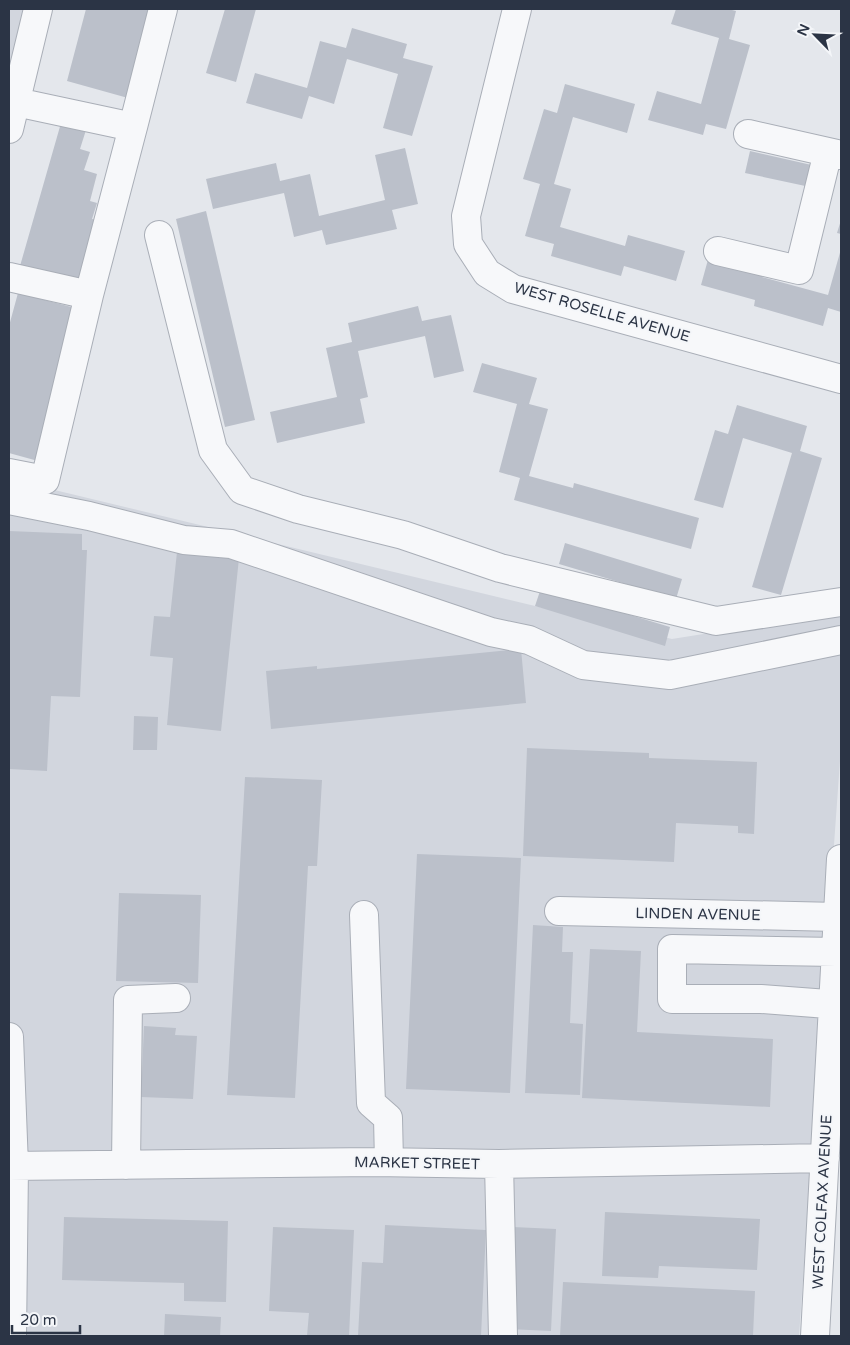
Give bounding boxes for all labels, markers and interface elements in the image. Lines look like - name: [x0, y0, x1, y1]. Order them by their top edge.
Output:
- north arrow: [790, 10, 840, 60]
- text: N: [794, 21, 814, 39]
- street label: WEST ROSELLE AVENUE: [512, 278, 692, 346]
- street label: LINDEN AVENUE: [635, 904, 761, 924]
- street label: WEST COLFAX AVENUE: [808, 1114, 836, 1290]
- street label: MARKET STREET: [354, 1153, 480, 1173]
- scale bar: [12, 1302, 80, 1334]
- text: 20 m: [20, 1311, 57, 1329]

